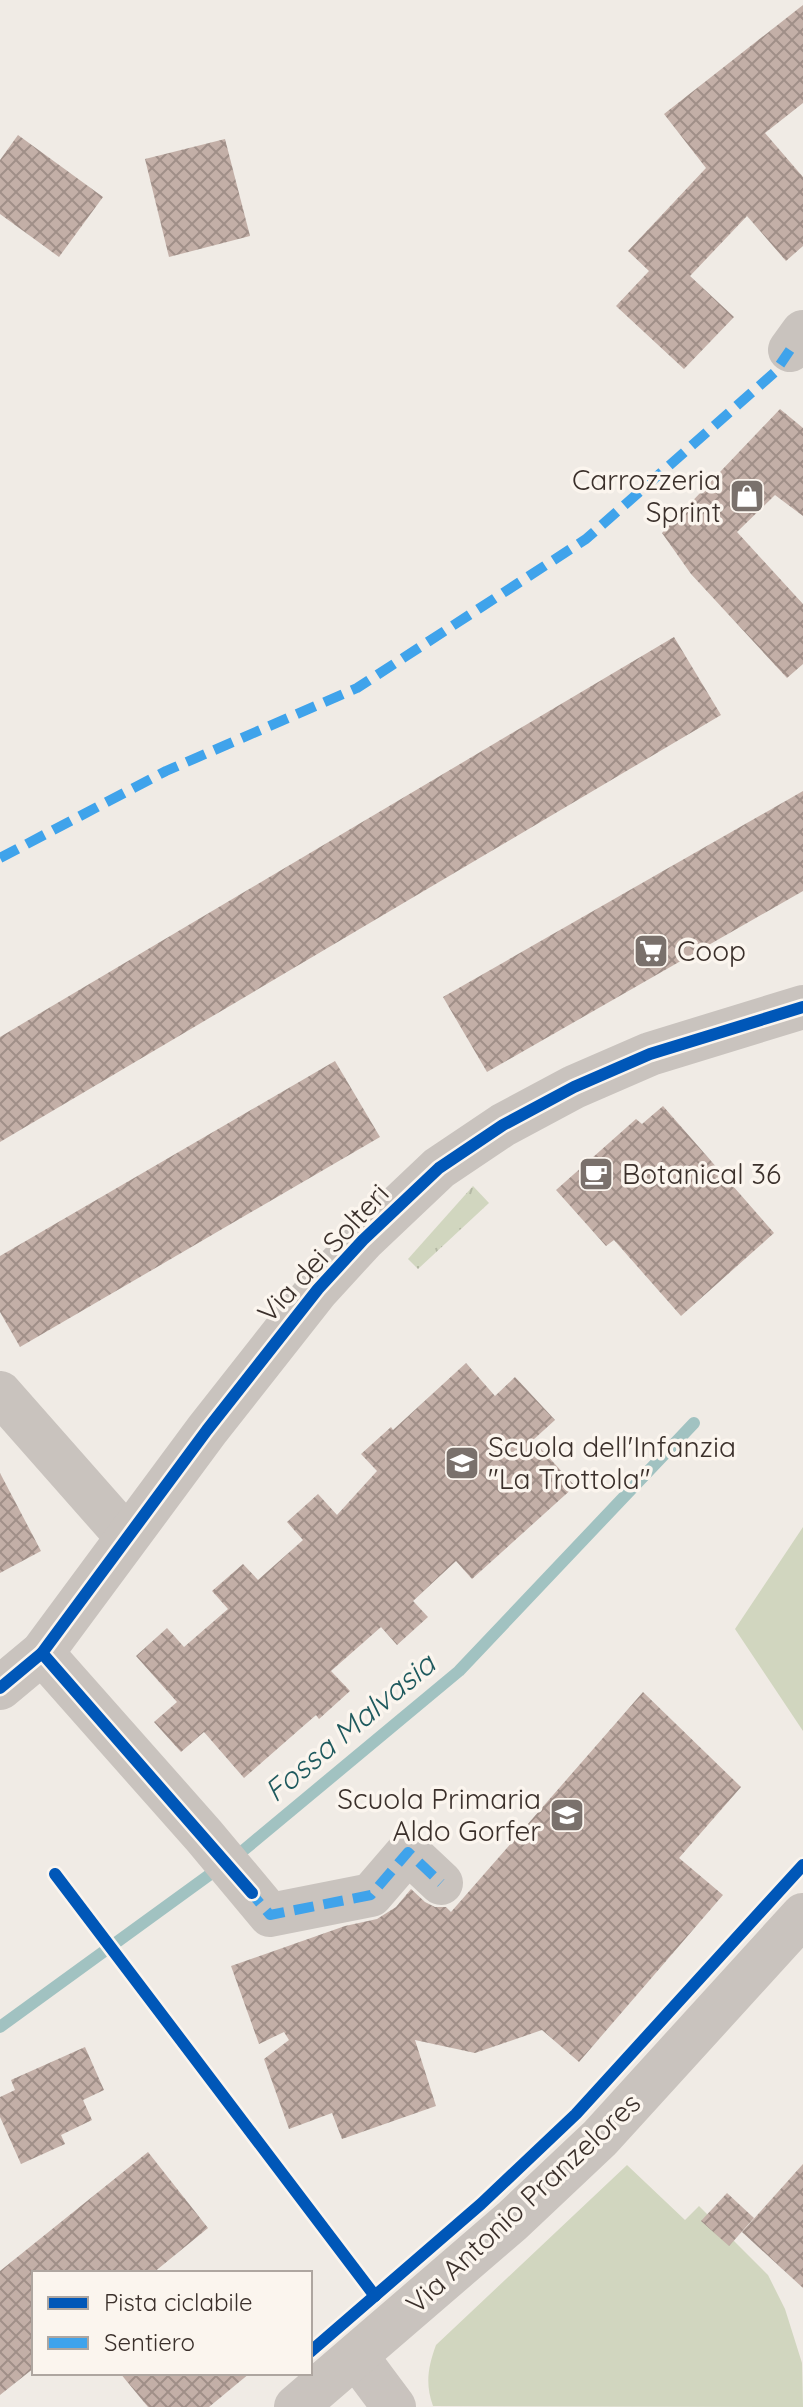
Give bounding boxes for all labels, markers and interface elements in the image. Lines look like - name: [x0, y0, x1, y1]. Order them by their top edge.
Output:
- place label: Carrozzeria Sprint: [572, 462, 721, 529]
- shop icon: Carrozzeria Sprint: [728, 477, 766, 515]
- supermarket icon: Coop: [632, 932, 670, 970]
- place label: Coop: [677, 933, 746, 968]
- cafe icon: Botanical 36: [577, 1155, 615, 1193]
- place label: Botanical 36: [622, 1156, 781, 1191]
- street label: Via dei Solteri: [250, 1176, 396, 1329]
- place label: Scuola dell'Infanzia "La Trottola": [488, 1429, 736, 1496]
- school or university icon: Scuola dell'Infanzia "La Trottola": [443, 1444, 481, 1482]
- water label: Fossa Malvasia: [256, 1644, 444, 1810]
- place label: Scuola Primaria Aldo Gorfer: [337, 1781, 541, 1848]
- school or university icon: Scuola Primaria Aldo Gorfer: [548, 1796, 586, 1834]
- street label: Via Antonio Pranzelores: [398, 2085, 647, 2320]
- legend: [32, 2271, 312, 2375]
- text: Pista ciclabile: [104, 2287, 253, 2317]
- text: Sentiero: [104, 2327, 195, 2357]

